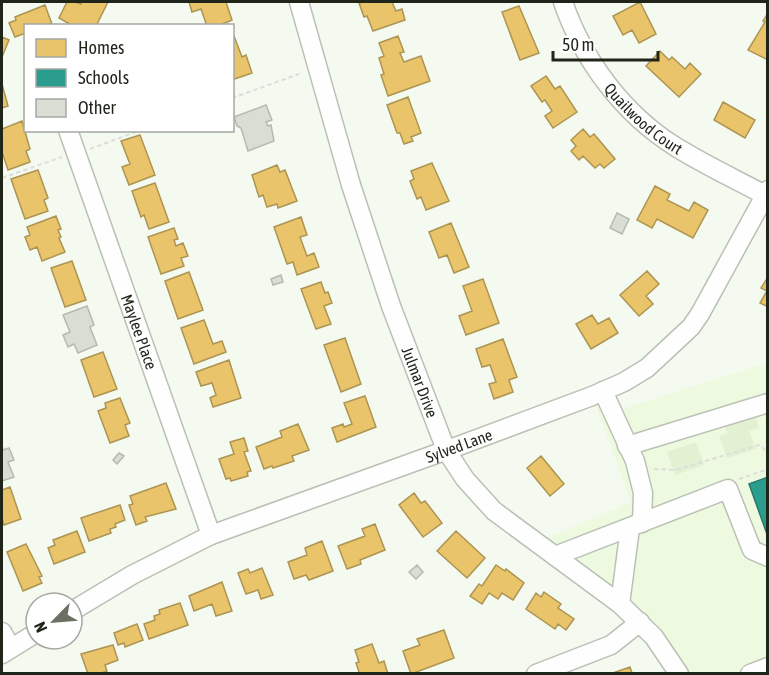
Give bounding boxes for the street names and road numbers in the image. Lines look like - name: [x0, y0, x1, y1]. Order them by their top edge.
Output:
- street label: Quailwood Court: [601, 79, 686, 158]
- street label: Maylee Place: [118, 292, 161, 372]
- street label: Julmar Drive: [398, 344, 442, 420]
- street label: Sylved Lane: [423, 425, 495, 466]

